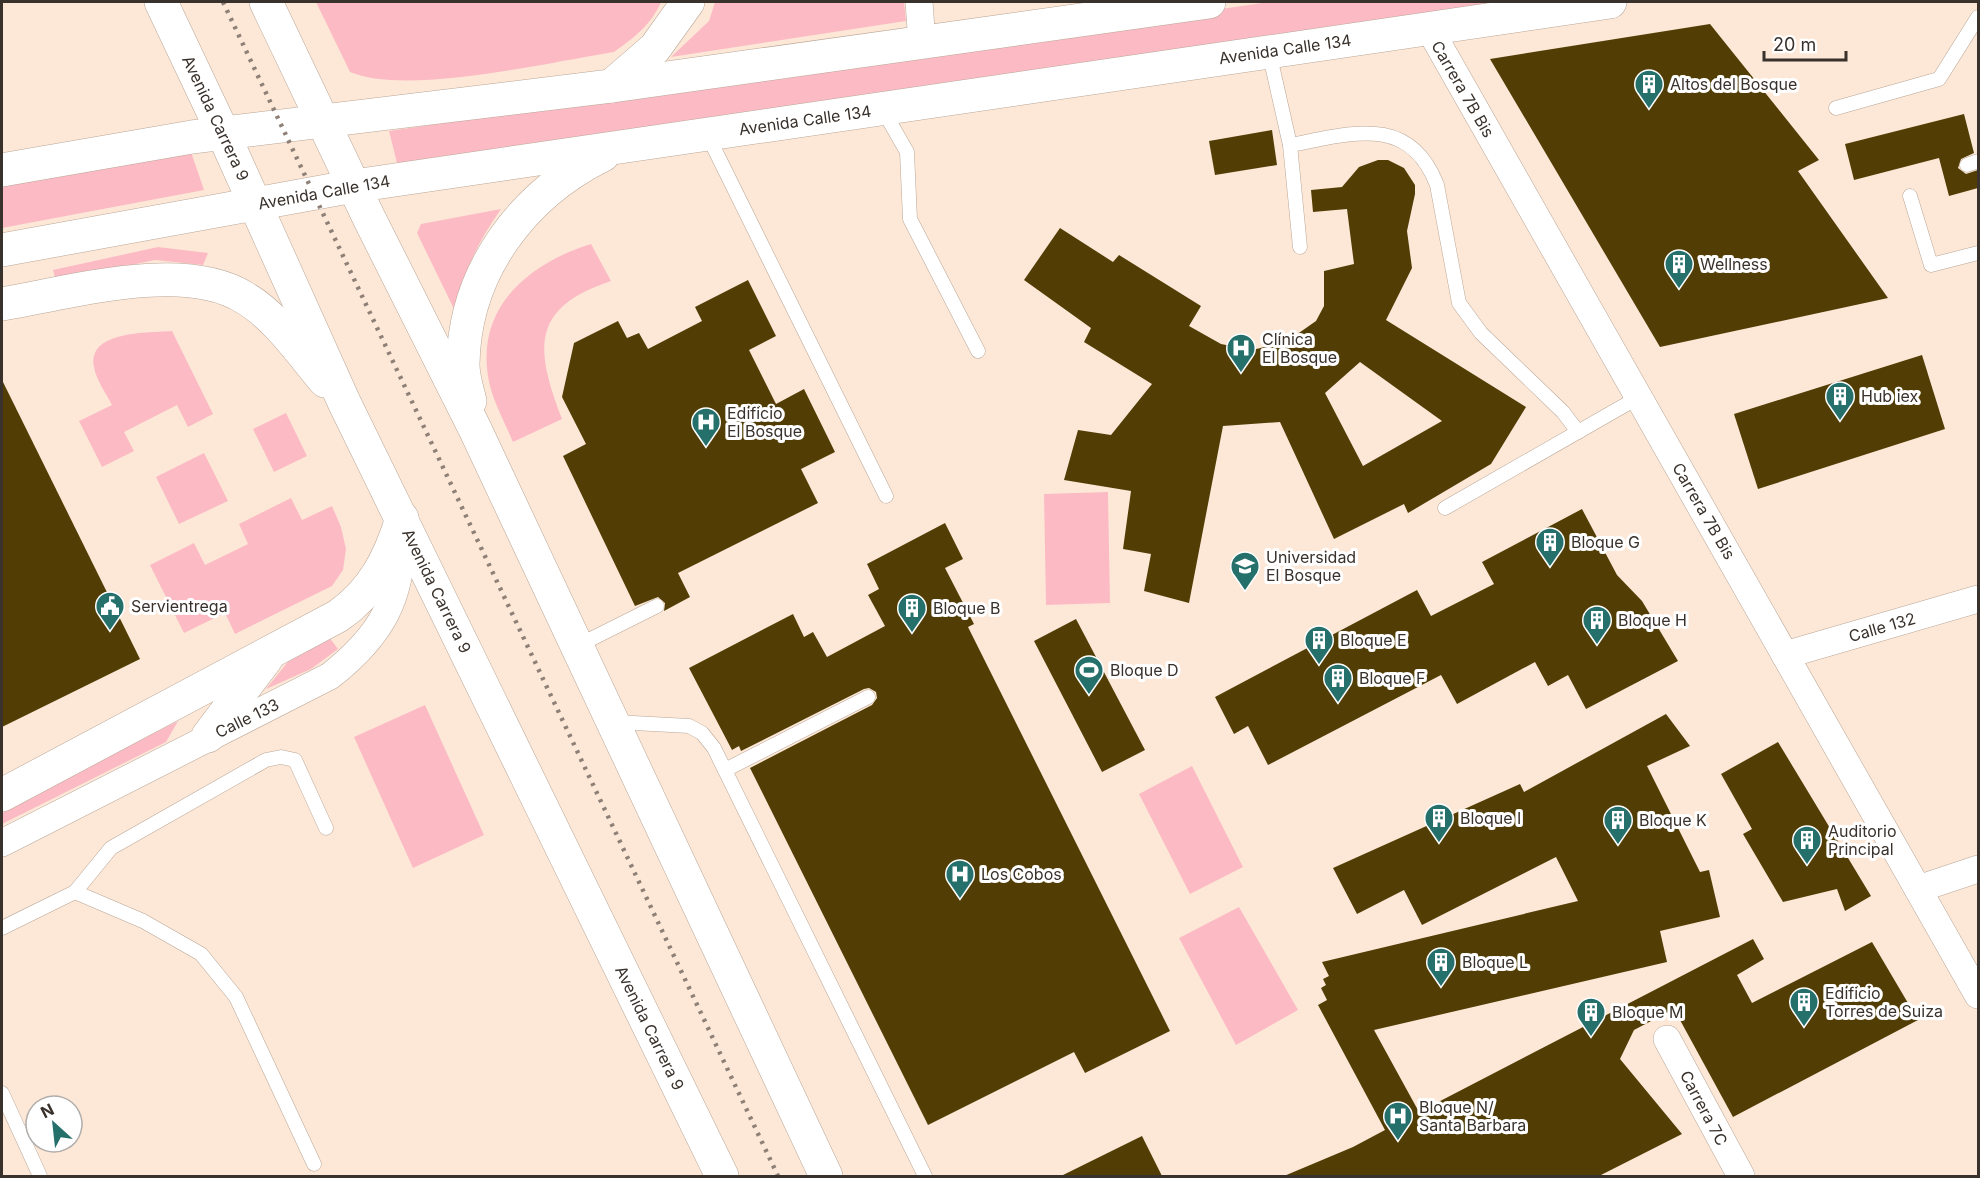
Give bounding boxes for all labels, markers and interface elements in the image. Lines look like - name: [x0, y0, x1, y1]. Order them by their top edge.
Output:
- scale bar: [1764, 24, 1846, 62]
- street label: Avenida Calle 134: [1217, 30, 1353, 68]
- text: 20 m: [1773, 34, 1816, 55]
- street label: Carrera 7B Bis: [1427, 37, 1499, 141]
- street label: Avenida Carrera 9: [178, 52, 254, 184]
- building icon: Altos del Bosque: [1633, 68, 1665, 110]
- place label: Altos del Bosque: [1670, 74, 1797, 94]
- street label: Avenida Calle 134: [737, 101, 873, 139]
- street label: Avenida Calle 134: [257, 171, 391, 213]
- building icon: Wellness: [1663, 248, 1695, 290]
- place label: Wellness: [1700, 254, 1768, 274]
- place label: Clínica El Bosque: [1262, 329, 1337, 367]
- hospital icon: Clínica El Bosque: [1225, 332, 1257, 374]
- building icon: Hub iex: [1824, 380, 1856, 422]
- place label: Hub iex: [1861, 386, 1918, 406]
- place label: Edificio El Bosque: [727, 403, 802, 441]
- hospital icon: Edificio El Bosque: [690, 406, 722, 448]
- street label: Carrera 7B Bis: [1668, 459, 1740, 563]
- street label: Avenida Carrera 9: [398, 525, 476, 657]
- building icon: Bloque G: [1534, 526, 1566, 568]
- place label: Bloque G: [1571, 532, 1640, 552]
- place label: Universidad El Bosque: [1266, 547, 1356, 585]
- school or university icon: Universidad El Bosque: [1229, 550, 1261, 592]
- public building icon: Servientrega: [94, 590, 126, 632]
- building icon: Bloque B: [896, 592, 928, 634]
- place label: Servientrega: [131, 596, 228, 616]
- place label: Bloque B: [933, 598, 1001, 618]
- building icon: Bloque H: [1581, 604, 1613, 646]
- street label: Calle 132: [1846, 608, 1918, 646]
- place label: Bloque H: [1618, 610, 1687, 630]
- building icon: Bloque E: [1303, 624, 1335, 666]
- place label: Bloque E: [1340, 630, 1407, 650]
- sports icon: Bloque D: [1073, 654, 1105, 696]
- place label: Bloque D: [1110, 660, 1179, 680]
- building icon: Bloque F: [1322, 662, 1354, 704]
- place label: Bloque F: [1359, 668, 1425, 688]
- street label: Calle 133: [212, 694, 282, 742]
- building icon: Bloque I: [1423, 802, 1455, 844]
- building icon: Bloque K: [1602, 804, 1634, 846]
- place label: Bloque I: [1460, 808, 1521, 828]
- place label: Bloque K: [1639, 810, 1707, 830]
- place label: Auditorio Principal: [1828, 821, 1897, 859]
- building icon: Auditorio Principal: [1791, 824, 1823, 866]
- hospital icon: Los Cobos: [944, 858, 976, 900]
- place label: Los Cobos: [981, 864, 1062, 884]
- building icon: Bloque L: [1425, 946, 1457, 988]
- place label: Bloque L: [1462, 952, 1528, 972]
- street label: Avenida Carrera 9: [611, 962, 689, 1094]
- place label: Edificio Torres de Suiza: [1825, 983, 1943, 1021]
- building icon: Edificio Torres de Suiza: [1788, 986, 1820, 1028]
- building icon: Bloque M: [1575, 996, 1607, 1038]
- place label: Bloque M: [1612, 1002, 1683, 1022]
- street label: Carrera 7C: [1676, 1067, 1732, 1149]
- north arrow: [24, 1094, 84, 1154]
- place label: Bloque N/ Santa Barbara: [1419, 1097, 1526, 1135]
- text: N: [37, 1099, 57, 1122]
- hospital icon: Bloque N/ Santa Barbara: [1382, 1100, 1414, 1142]

